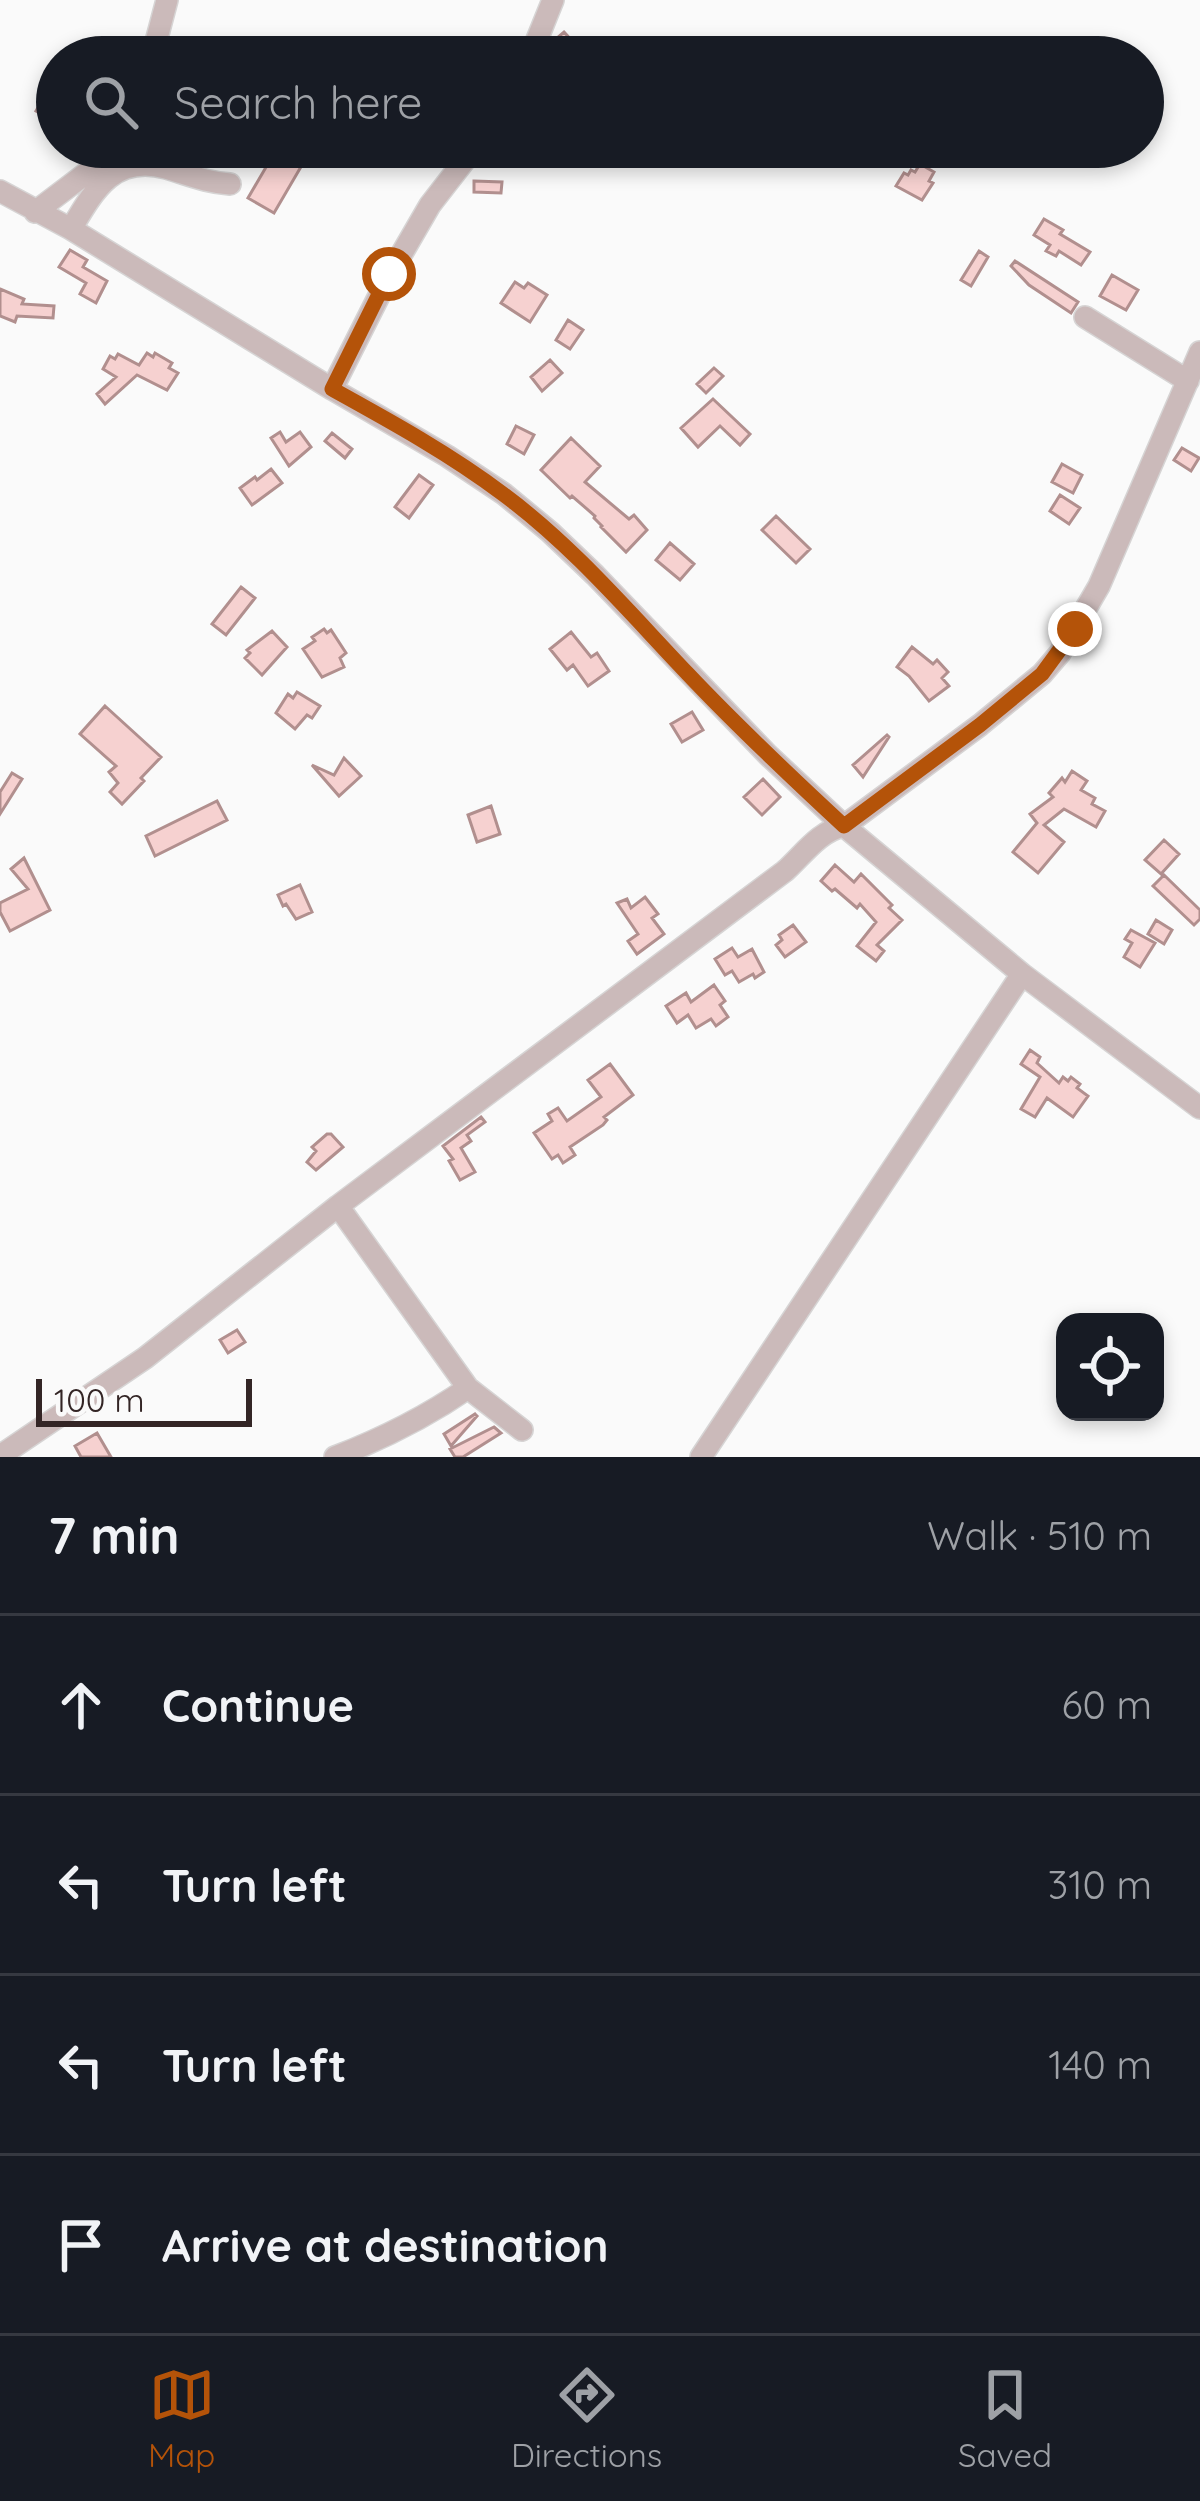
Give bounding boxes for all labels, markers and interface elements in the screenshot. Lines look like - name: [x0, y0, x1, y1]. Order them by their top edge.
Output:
- search box: [36, 36, 1164, 168]
- icon: search: [78, 69, 144, 135]
- text: Search here: [174, 74, 422, 130]
- route start: [362, 247, 416, 301]
- route end: [1048, 602, 1102, 656]
- map controls: [1056, 1313, 1164, 1421]
- button: locate: [1056, 1313, 1164, 1421]
- scale bar: [36, 1373, 252, 1426]
- text: 100 m: [54, 1379, 145, 1420]
- text: 7 min: [48, 1503, 180, 1567]
- text: Walk · 510 m: [927, 1511, 1152, 1560]
- icon: ahead: [48, 1672, 114, 1738]
- text: Continue: [162, 1677, 354, 1733]
- text: 60 m: [1062, 1680, 1152, 1729]
- icon: left: [48, 1852, 114, 1918]
- text: Turn left: [162, 1857, 347, 1913]
- text: 310 m: [1048, 1860, 1152, 1909]
- icon: left: [48, 2032, 114, 2098]
- text: Turn left: [162, 2037, 347, 2093]
- text: 140 m: [1048, 2040, 1152, 2089]
- icon: arrive: [48, 2212, 114, 2278]
- text: Arrive at destination: [162, 2217, 608, 2273]
- tab: Map: [148, 2362, 215, 2475]
- tab: Directions: [511, 2362, 662, 2475]
- tab: Saved: [958, 2362, 1052, 2475]

